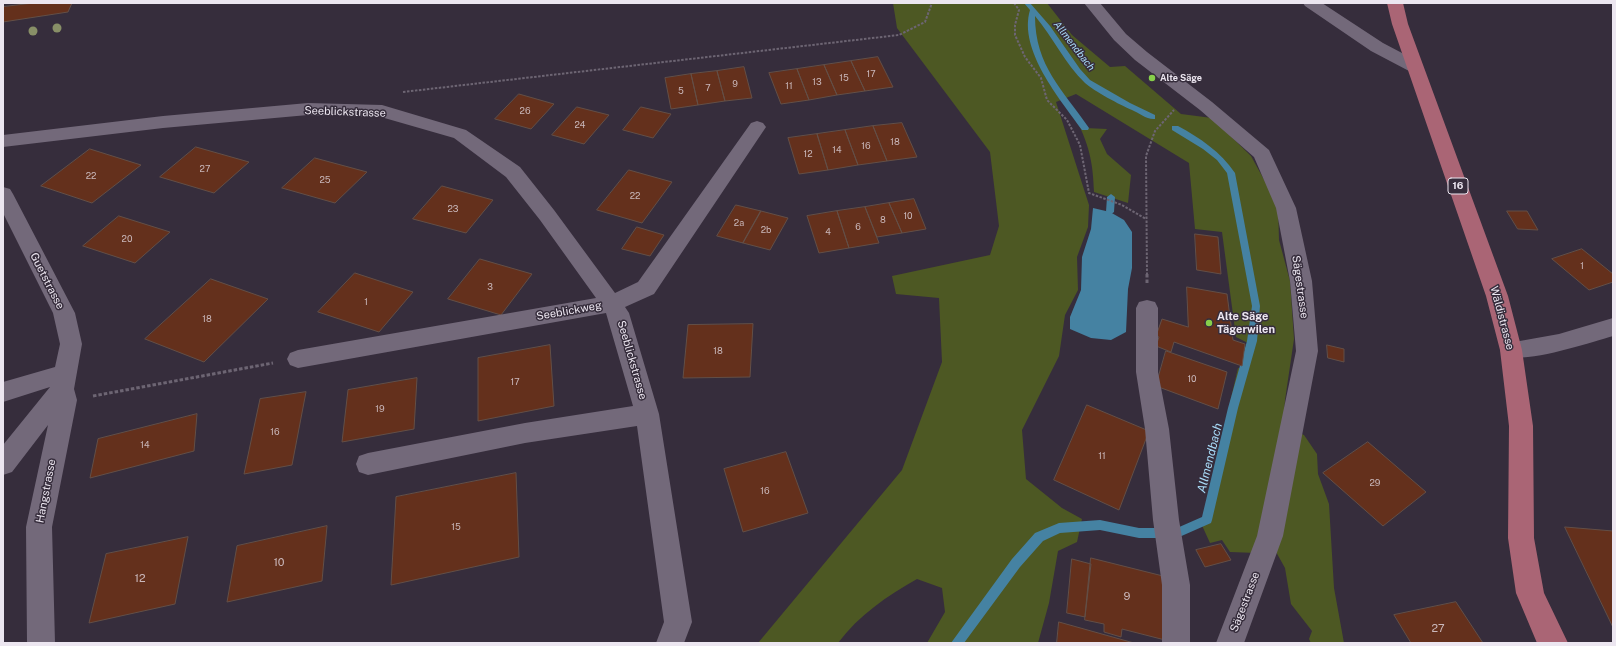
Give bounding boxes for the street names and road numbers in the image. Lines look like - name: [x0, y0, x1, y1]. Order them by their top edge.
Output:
- street label: Seeblickstrasse: [304, 104, 386, 120]
- road number: 16: [1448, 178, 1468, 194]
- street label: Guetstrasse: [27, 250, 67, 312]
- street label: Sägestrasse: [1289, 255, 1311, 319]
- street label: Wäldistrasse: [1487, 285, 1517, 351]
- street label: Seeblickweg: [535, 299, 603, 323]
- street label: Seeblickstrasse: [614, 319, 650, 401]
- street label: Hangstrasse: [33, 458, 59, 524]
- street label: Sägestrasse: [1227, 570, 1263, 634]

